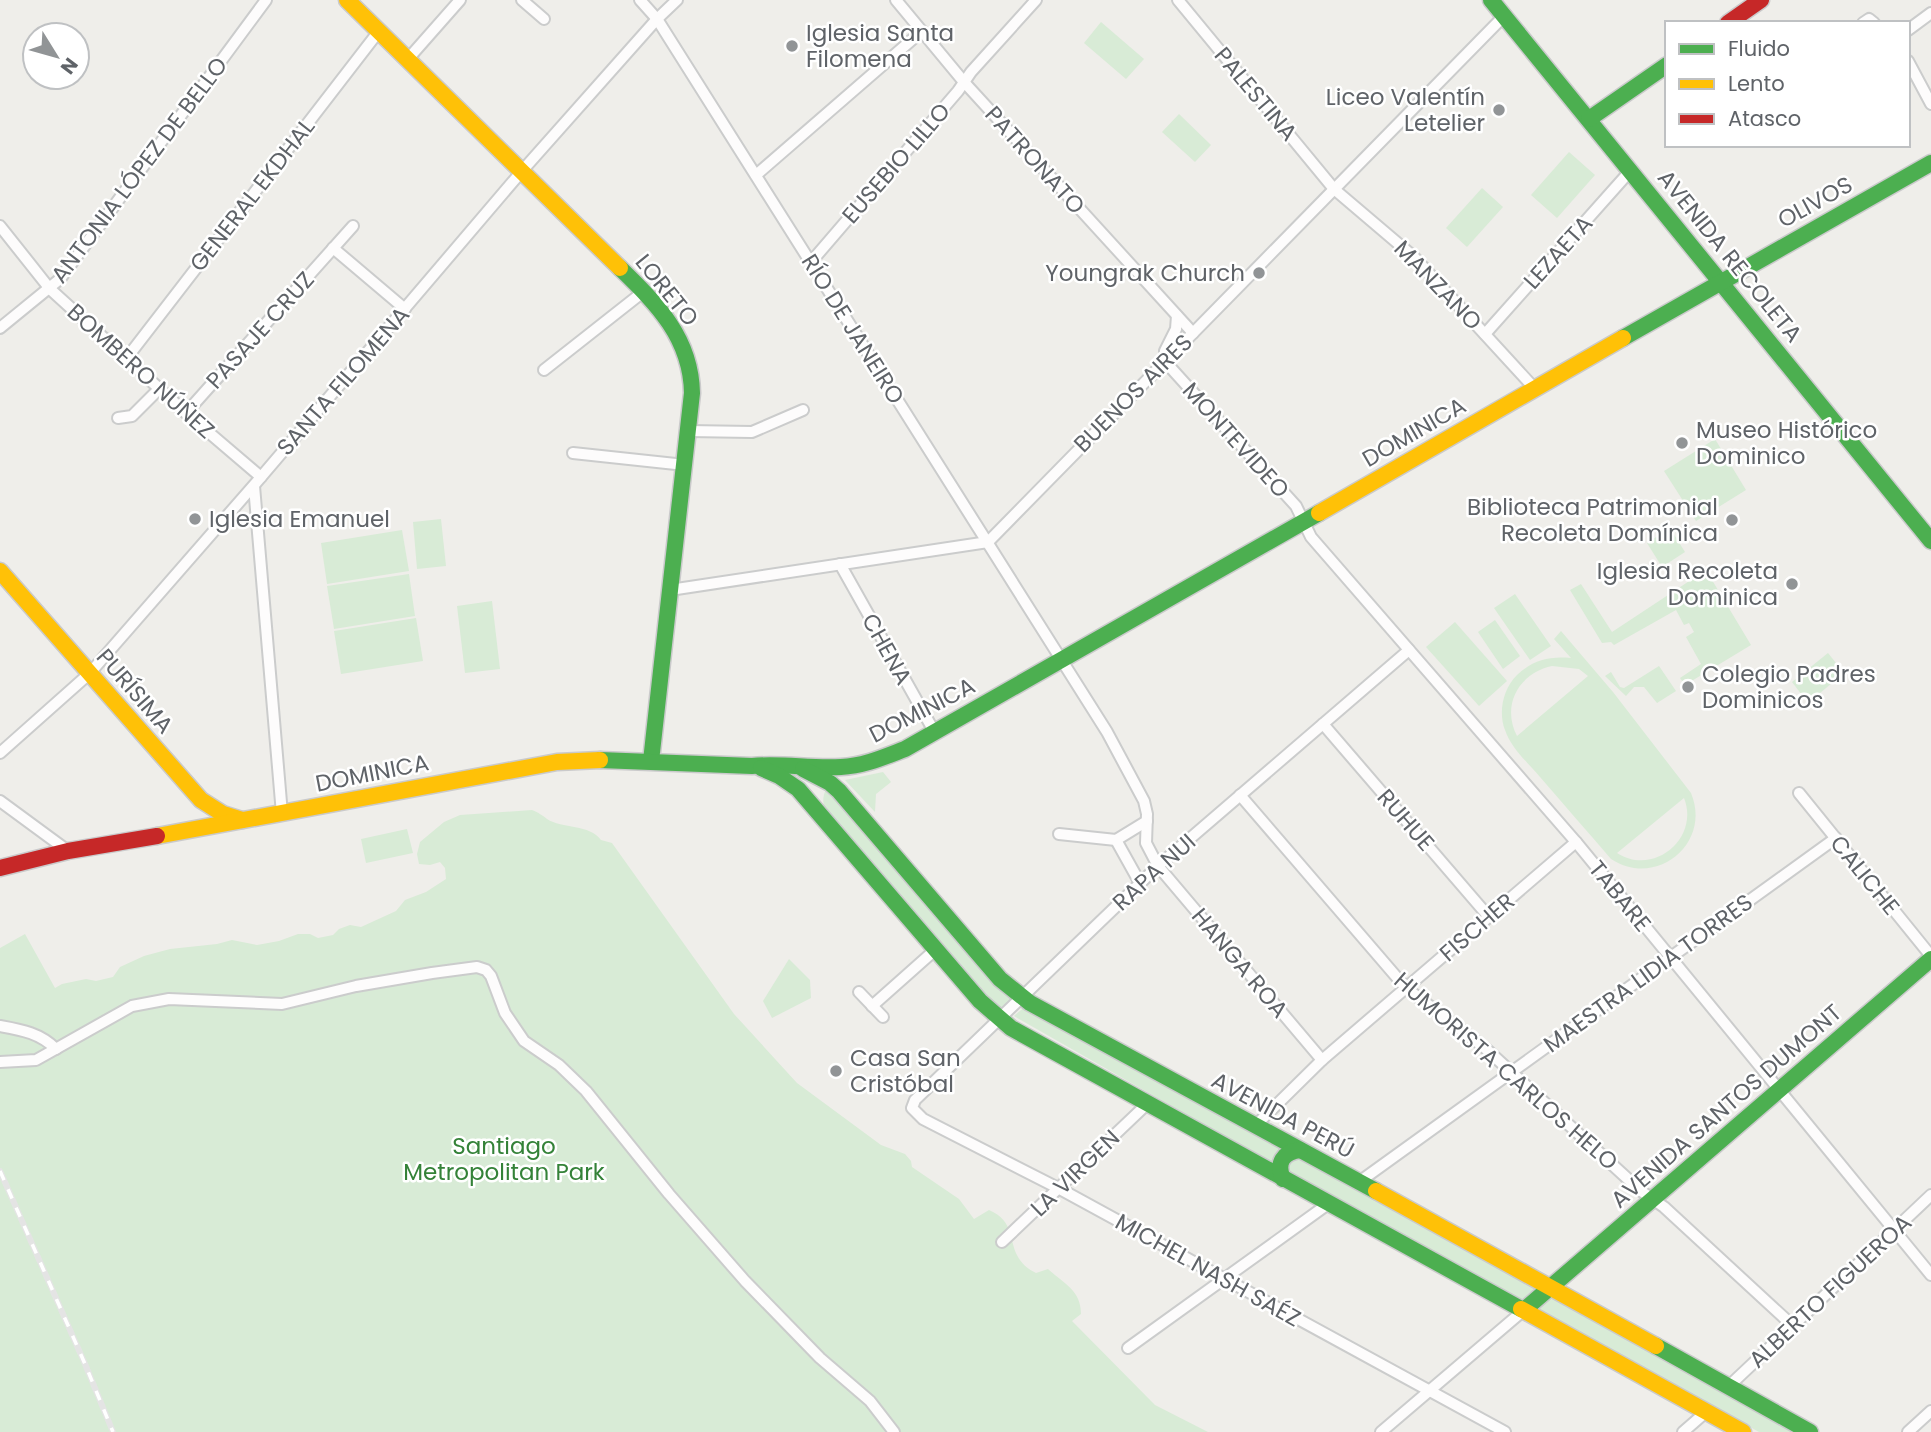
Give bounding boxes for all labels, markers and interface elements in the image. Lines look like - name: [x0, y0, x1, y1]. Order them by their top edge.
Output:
- place label: Iglesia Santa Filomena: [806, 17, 954, 75]
- north arrow: [21, 21, 91, 91]
- legend: [1665, 21, 1910, 147]
- text: Fluido: [1728, 34, 1790, 63]
- marker: Iglesia Santa Filomena: [784, 38, 800, 54]
- street label: PALESTINA: [1207, 40, 1305, 148]
- street label: ANTONIA LÓPEZ DE BELLO: [45, 52, 233, 288]
- text: Lento: [1728, 69, 1785, 98]
- place label: Liceo Valentín Letelier: [1326, 81, 1485, 139]
- street label: EUSEBIO LILLO: [835, 96, 957, 230]
- street label: PATRONATO: [978, 99, 1092, 221]
- marker: Liceo Valentín Letelier: [1491, 102, 1507, 118]
- text: Atasco: [1728, 104, 1801, 133]
- street label: GENERAL EKDHAL: [182, 112, 322, 278]
- street label: AVENIDA RECOLETA: [1650, 163, 1810, 349]
- street label: OLIVOS: [1772, 168, 1858, 236]
- street label: LEZAETA: [1516, 208, 1600, 296]
- street label: MANZANO: [1387, 233, 1489, 337]
- street label: LORETO: [628, 247, 706, 333]
- street label: RÍO DE JANEIRO: [794, 248, 912, 410]
- place label: Youngrak Church: [1045, 257, 1245, 289]
- street label: PASAJE CRUZ: [199, 264, 321, 396]
- marker: Youngrak Church: [1251, 265, 1267, 281]
- street label: BOMBERO NÚÑEZ: [60, 296, 222, 446]
- street label: SANTA FILOMENA: [269, 300, 417, 462]
- street label: BUENOS AIRES: [1067, 327, 1199, 459]
- street label: MONTEVIDEO: [1175, 375, 1297, 505]
- street label: DOMINICA: [1356, 389, 1472, 475]
- place label: Museo Histórico Dominico: [1696, 414, 1877, 472]
- marker: Museo Histórico Dominico: [1674, 435, 1690, 451]
- place label: Biblioteca Patrimonial Recoleta Domínica: [1467, 491, 1718, 549]
- place label: Iglesia Emanuel: [209, 503, 390, 535]
- marker: Iglesia Emanuel: [187, 511, 203, 527]
- marker: Biblioteca Patrimonial Recoleta Domínica: [1724, 512, 1740, 528]
- place label: Iglesia Recoleta Dominica: [1597, 555, 1778, 613]
- marker: Iglesia Recoleta Dominica: [1784, 576, 1800, 592]
- street label: CHENA: [854, 608, 920, 690]
- street label: PURÍSIMA: [89, 642, 181, 740]
- place label: Colegio Padres Dominicos: [1702, 658, 1876, 716]
- street label: DOMINICA: [864, 670, 980, 750]
- marker: Colegio Padres Dominicos: [1680, 679, 1696, 695]
- street label: DOMINICA: [313, 746, 431, 800]
- street label: RUHUE: [1370, 782, 1442, 858]
- street label: RAPA NUI: [1105, 826, 1203, 918]
- street label: CALICHE: [1823, 828, 1907, 922]
- street label: TABARE: [1581, 854, 1659, 938]
- street label: FISCHER: [1432, 885, 1522, 969]
- street label: MAESTRA LIDIA TORRES: [1537, 886, 1759, 1060]
- street label: HANGA ROA: [1184, 901, 1296, 1025]
- street label: HUMORISTA CARLOS HELO: [1387, 965, 1625, 1177]
- street label: AVENIDA SANTOS DUMONT: [1604, 997, 1848, 1215]
- place label: Casa San Cristóbal: [850, 1042, 961, 1100]
- marker: Casa San Cristóbal: [828, 1063, 844, 1079]
- street label: AVENIDA PERÚ: [1206, 1064, 1360, 1166]
- street label: LA VIRGEN: [1023, 1122, 1127, 1224]
- park label: Santiago Metropolitan Park: [403, 1130, 605, 1188]
- street label: MICHEL NASH SAÉZ: [1110, 1206, 1306, 1334]
- street label: ALBERTO FIGUEROA: [1742, 1207, 1918, 1375]

